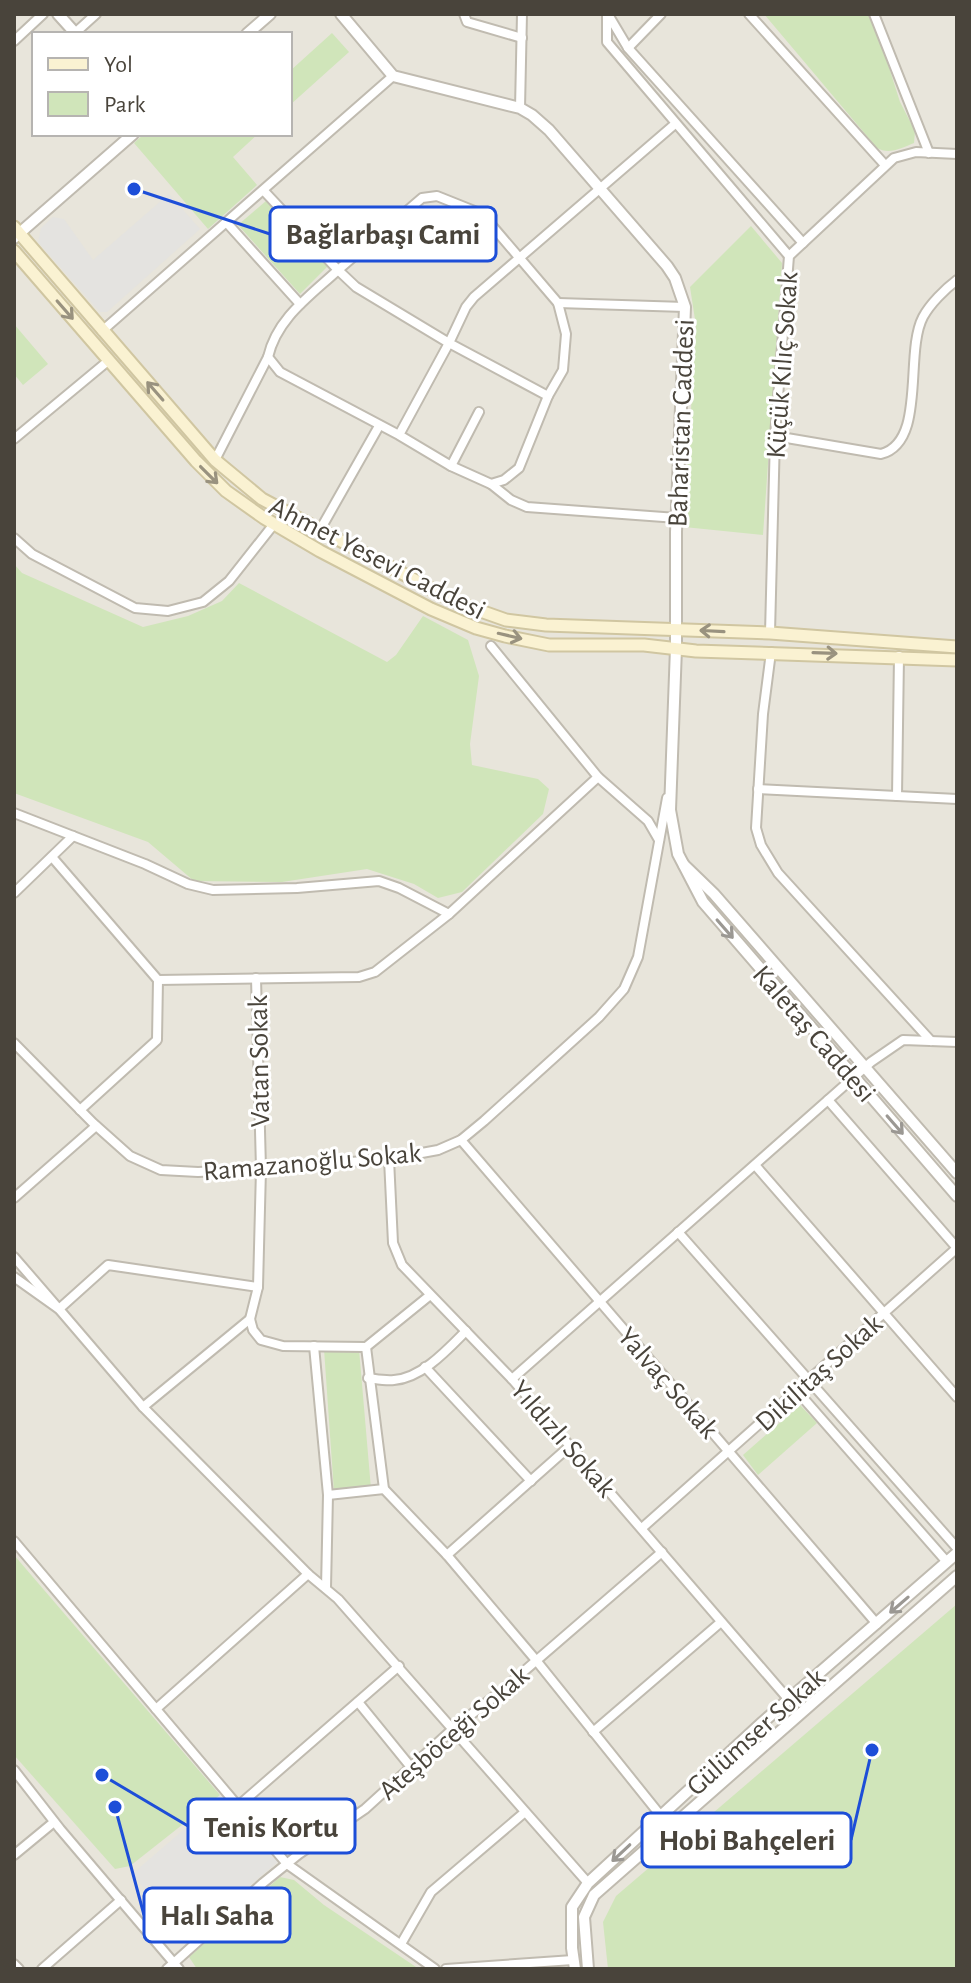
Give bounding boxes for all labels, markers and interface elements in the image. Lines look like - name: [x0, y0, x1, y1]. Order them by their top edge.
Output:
- legend: [32, 32, 292, 136]
- text: Yol: [104, 53, 133, 77]
- text: Park: [104, 93, 145, 117]
- callout: Bağlarbaşı Cami: [270, 207, 496, 261]
- text: Bağlarbaşı Cami: [286, 220, 480, 250]
- street label: Küçük Kılıç Sokak: [763, 271, 804, 459]
- one-way arrow: [56, 300, 74, 320]
- street label: Baharistan Caddesi: [664, 318, 700, 528]
- one-way arrow: [146, 381, 164, 402]
- one-way arrow: [199, 465, 219, 484]
- street label: Ahmet Yesevi Caddesi: [265, 492, 490, 625]
- one-way arrow: [699, 623, 726, 638]
- one-way arrow: [496, 629, 522, 644]
- one-way arrow: [811, 646, 838, 661]
- one-way arrow: [716, 918, 734, 938]
- street label: Kaletaş Caddesi: [747, 961, 880, 1108]
- street label: Vatan Sokak: [245, 994, 275, 1127]
- one-way arrow: [886, 1114, 904, 1135]
- street label: Ramazanoğlu Sokak: [202, 1139, 423, 1186]
- street label: Dikilitaş Sokak: [751, 1310, 888, 1437]
- street label: Yalvaç Sokak: [612, 1322, 723, 1444]
- street label: Yıldızlı Sokak: [505, 1376, 620, 1503]
- one-way arrow: [889, 1596, 909, 1614]
- street label: Ateşböceği Sokak: [374, 1661, 535, 1806]
- street label: Gülümser Sokak: [682, 1663, 831, 1801]
- callout: Tenis Kortu: [188, 1799, 355, 1853]
- text: Tenis Kortu: [204, 1813, 339, 1843]
- callout: Hobi Bahçeleri: [642, 1813, 851, 1867]
- text: Hobi Bahçeleri: [659, 1826, 835, 1856]
- one-way arrow: [612, 1843, 632, 1861]
- callout: Halı Saha: [144, 1888, 290, 1942]
- text: Halı Saha: [160, 1901, 274, 1931]

